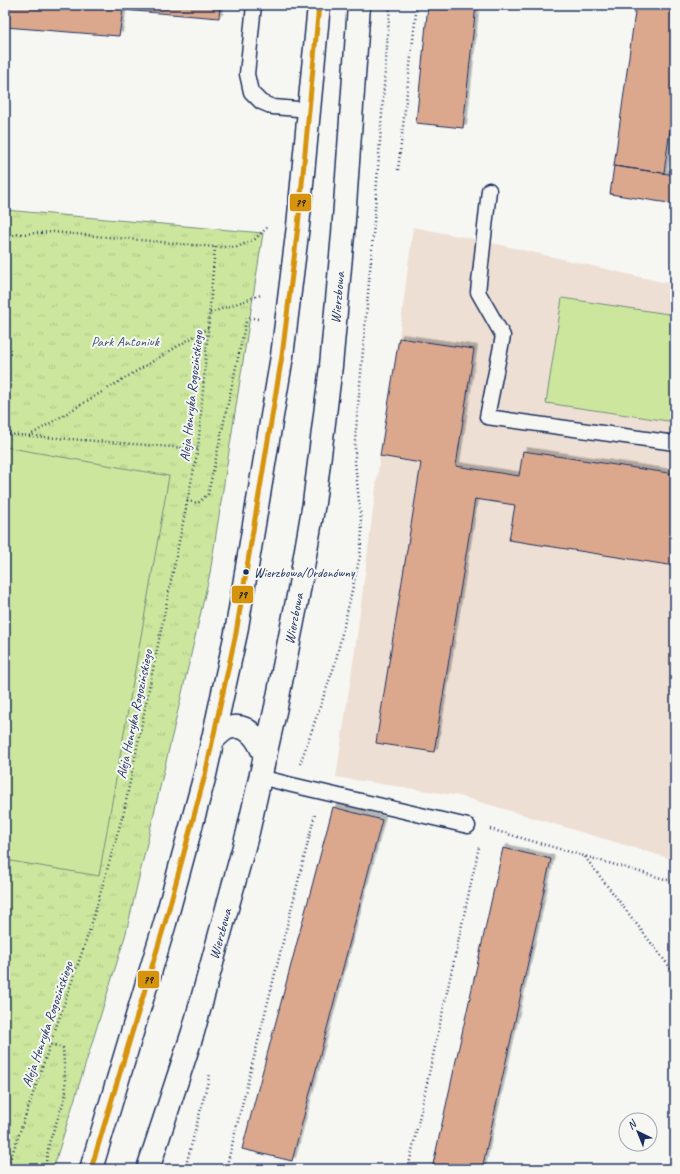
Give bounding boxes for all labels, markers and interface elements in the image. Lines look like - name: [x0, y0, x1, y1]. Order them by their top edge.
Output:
- line badge: 79: [289, 193, 312, 212]
- text: 79: [295, 195, 306, 209]
- street label: Wierzbowa: [327, 270, 349, 324]
- street label: Aleja Henryka Rogozińskiego: [176, 329, 207, 462]
- park label: Park Antoniuk: [91, 333, 160, 350]
- place label: Wierzbowa/Ordonówny: [254, 565, 356, 581]
- marker: Wierzbowa/Ordonówny: [241, 567, 251, 577]
- line badge: 79: [231, 585, 254, 604]
- text: 79: [237, 587, 248, 601]
- street label: Wierzbowa: [281, 591, 308, 645]
- street label: Aleja Henryka Rogozińskiego: [113, 647, 157, 780]
- street label: Wierzbowa: [205, 906, 236, 961]
- street label: Aleja Henryka Rogozińskiego: [18, 958, 77, 1089]
- line badge: 79: [137, 970, 160, 989]
- text: 79: [143, 972, 154, 986]
- north arrow: [618, 1112, 658, 1152]
- text: N: [624, 1116, 640, 1132]

